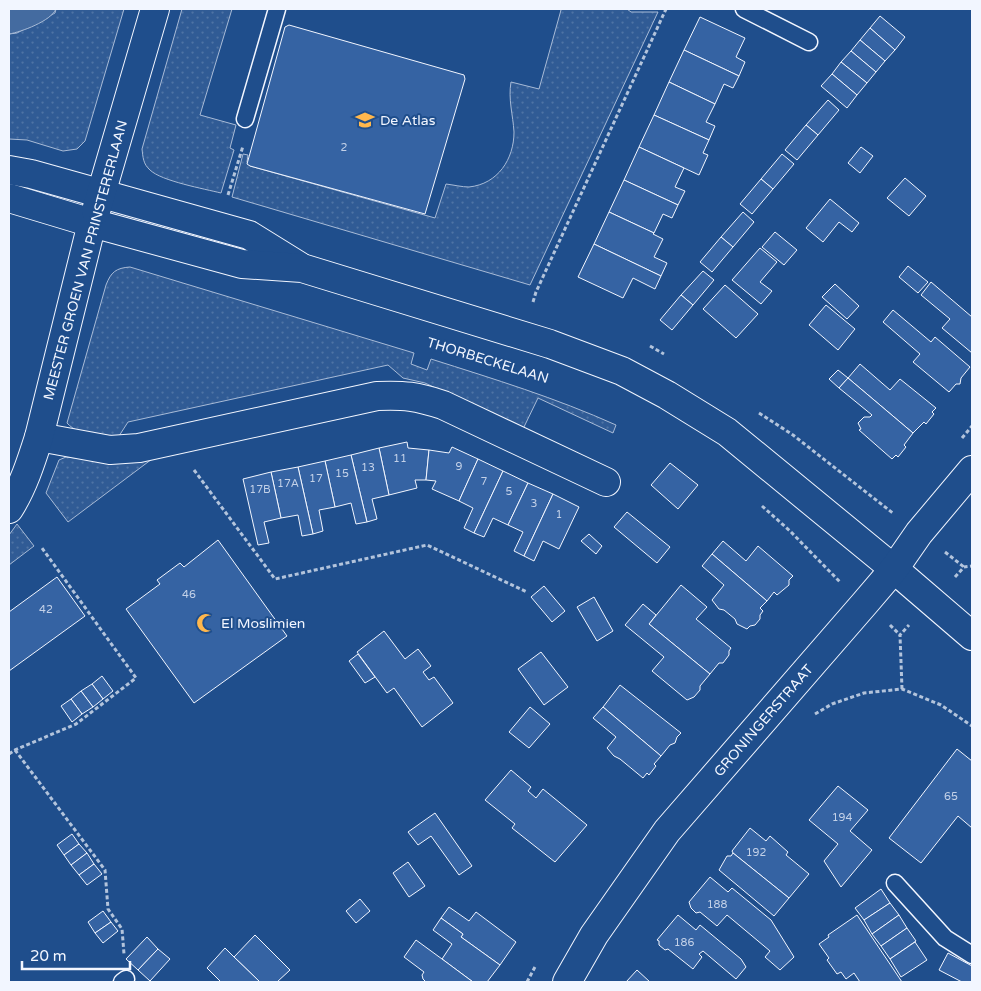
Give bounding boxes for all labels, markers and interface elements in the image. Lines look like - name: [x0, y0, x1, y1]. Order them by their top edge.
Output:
- school or university icon: De Atlas: [354, 109, 376, 131]
- place label: De Atlas: [380, 112, 436, 129]
- street label: MEESTER GROEN VAN PRINSTERERLAAN: [40, 118, 131, 402]
- house number: 2: [341, 141, 348, 154]
- street label: THORBECKELAAN: [425, 334, 551, 387]
- house number: 11: [393, 452, 407, 465]
- house number: 9: [456, 460, 463, 473]
- house number: 13: [361, 461, 375, 474]
- house number: 15: [335, 467, 349, 480]
- house number: 17: [309, 472, 323, 485]
- house number: 7: [481, 475, 488, 488]
- house number: 17A: [277, 477, 299, 490]
- house number: 17B: [249, 483, 271, 496]
- house number: 5: [506, 485, 513, 498]
- house number: 3: [531, 497, 538, 510]
- house number: 1: [556, 508, 562, 521]
- house number: 46: [182, 588, 196, 601]
- house number: 42: [39, 603, 53, 616]
- mosque icon: El Moslimien: [195, 612, 217, 634]
- place label: El Moslimien: [221, 615, 305, 632]
- street label: GRONINGERSTRAAT: [710, 661, 817, 780]
- house number: 65: [944, 790, 958, 803]
- house number: 194: [832, 811, 852, 824]
- house number: 192: [746, 846, 766, 859]
- house number: 188: [707, 898, 727, 911]
- house number: 186: [674, 936, 694, 949]
- scale bar: [22, 938, 130, 970]
- text: 20 m: [30, 947, 67, 965]

